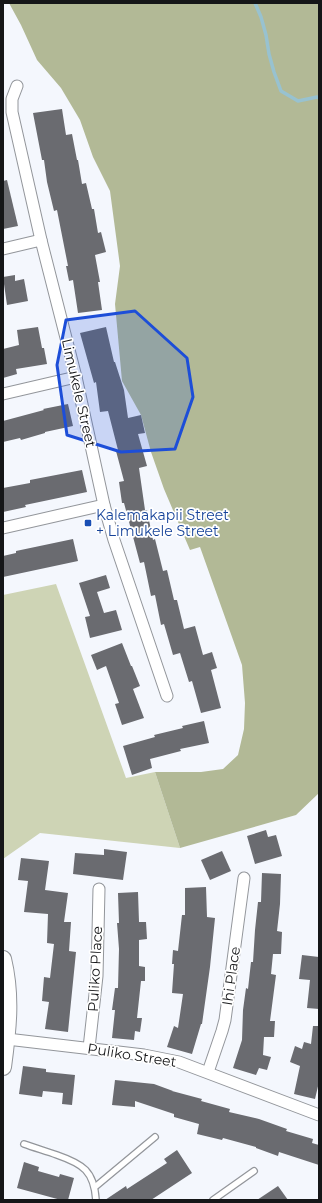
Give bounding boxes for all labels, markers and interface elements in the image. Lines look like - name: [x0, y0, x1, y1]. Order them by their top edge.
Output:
- street label: Limukele Street: [58, 337, 100, 449]
- place label: Kalemakapii Street + Limukele Street: [96, 506, 229, 540]
- marker: Kalemakapii Street + Limukele Street: [83, 518, 93, 528]
- street label: Puliko Place: [84, 926, 106, 1012]
- street label: Ihi Place: [218, 945, 244, 1007]
- street label: Puliko Street: [86, 1039, 178, 1071]

